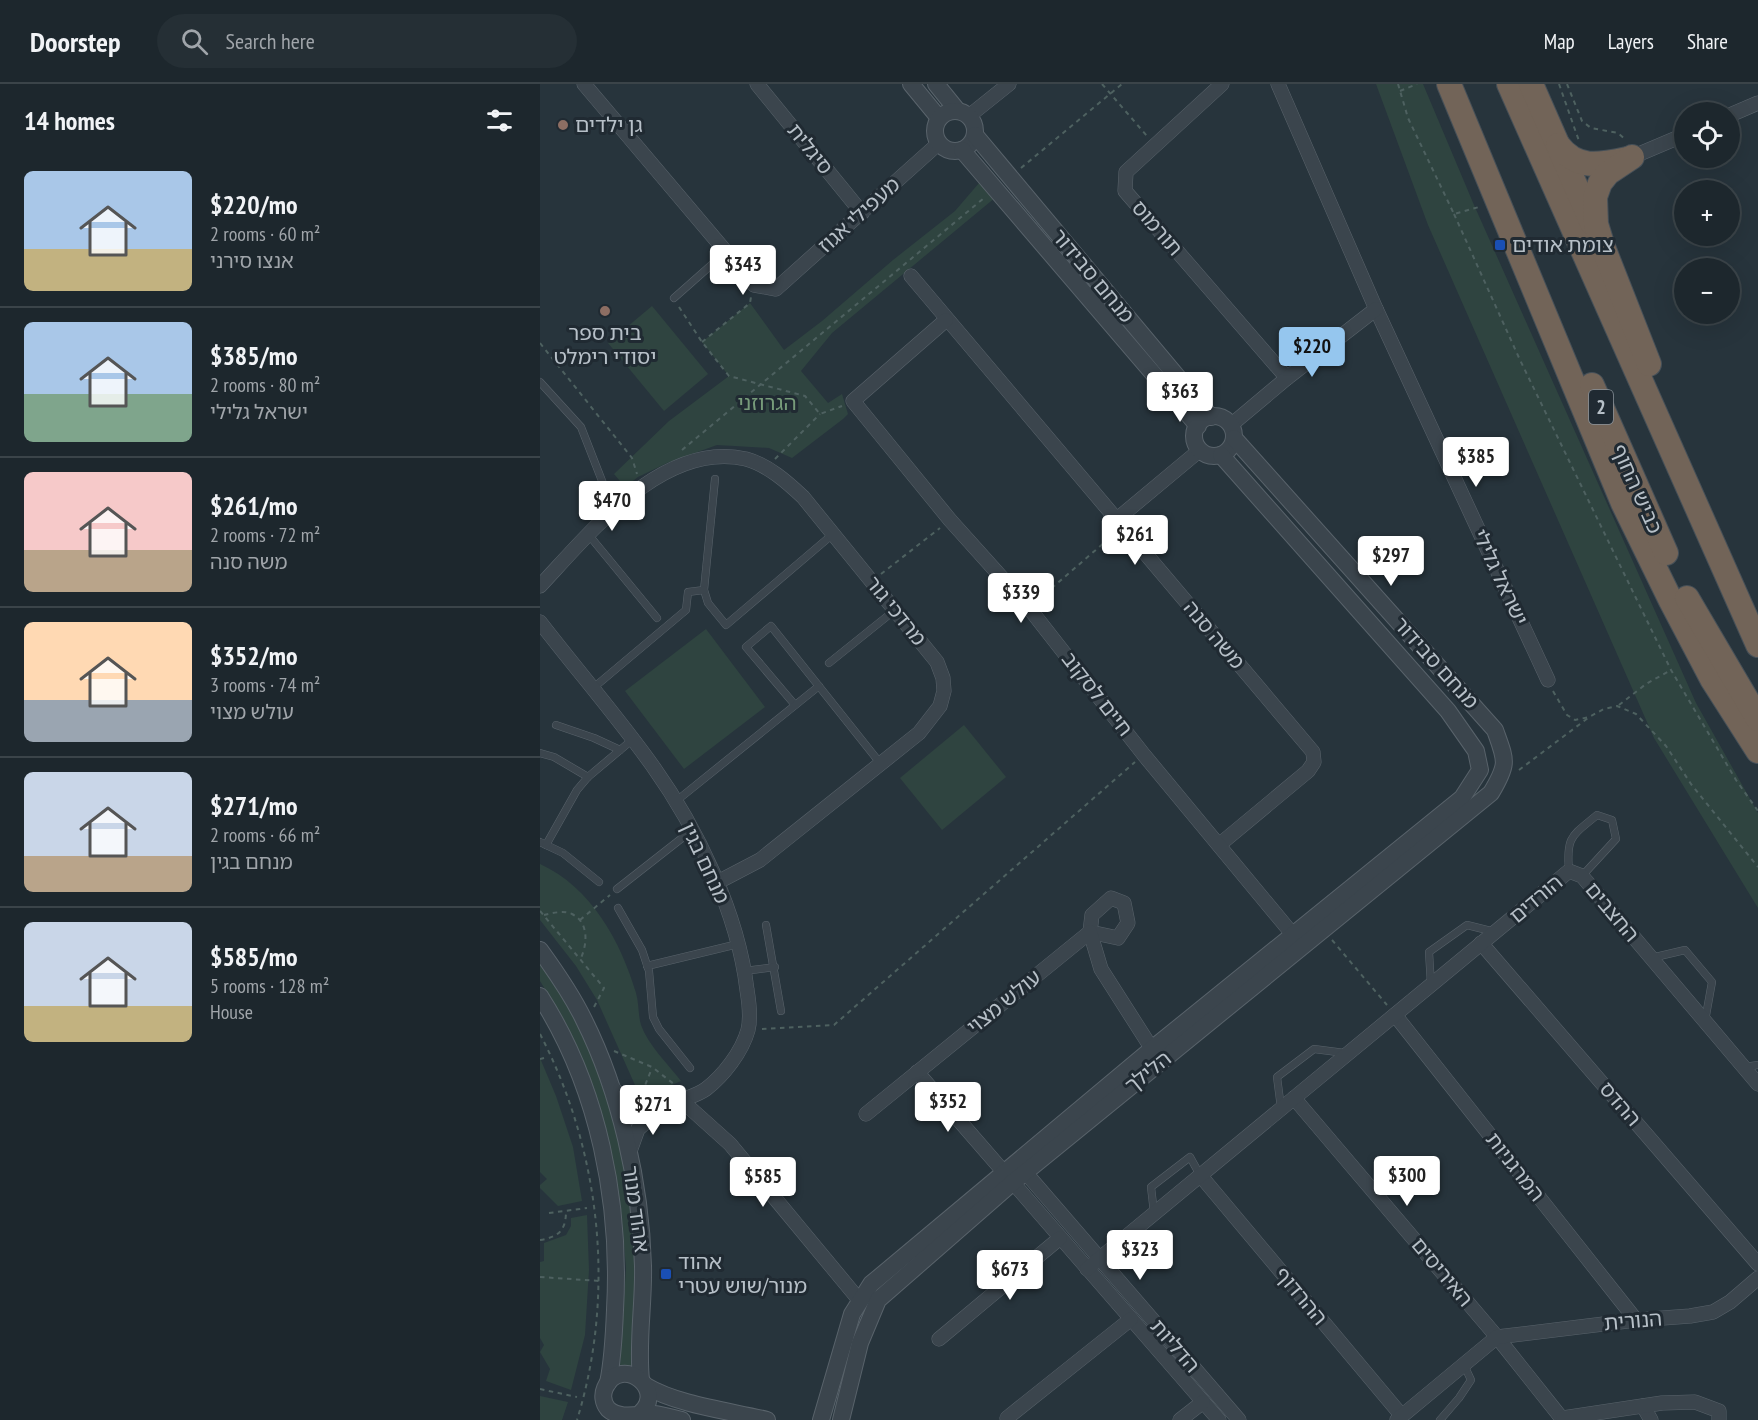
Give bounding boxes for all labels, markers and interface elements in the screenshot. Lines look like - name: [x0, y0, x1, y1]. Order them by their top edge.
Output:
- search box: [157, 14, 577, 68]
- text: Doorstep: [30, 23, 121, 60]
- icon: search: [178, 25, 211, 58]
- text: Search here: [226, 27, 315, 55]
- text: Map: [1544, 28, 1575, 55]
- text: Layers: [1608, 28, 1654, 55]
- text: Share: [1687, 28, 1728, 55]
- map controls: [1674, 102, 1740, 324]
- button: locate: [1674, 102, 1740, 168]
- text: 14 homes: [24, 104, 115, 137]
- icon: filters: [483, 104, 516, 137]
- place label: גן ילדים: [575, 111, 643, 138]
- marker: גן ילדים: [556, 118, 570, 132]
- street label: סיגלית: [782, 118, 839, 180]
- street label: מעפילי אגוז: [812, 171, 905, 258]
- button: +: [1674, 180, 1740, 246]
- text: $220/mo: [210, 188, 298, 221]
- street label: תורמוס: [1126, 194, 1189, 261]
- icon: home: [72, 195, 144, 267]
- text: 2 rooms · 60 m²: [210, 221, 320, 247]
- street label: מנחם סבידור: [1046, 223, 1141, 328]
- place label: צומת אודים: [1512, 231, 1614, 258]
- marker: צומת אודים: [1493, 238, 1507, 252]
- pin: $343: [707, 245, 779, 296]
- text: אנצו סירני: [210, 248, 294, 274]
- text: $343: [724, 251, 762, 277]
- button: −: [1674, 258, 1740, 324]
- marker: בית ספר יסודי רימלט: [598, 304, 612, 318]
- place label: בית ספר יסודי רימלט: [554, 319, 656, 370]
- pin: $220: [1276, 327, 1348, 378]
- text: $220: [1293, 333, 1331, 359]
- text: $385/mo: [210, 339, 298, 372]
- icon: home: [72, 346, 144, 418]
- text: 2 rooms · 80 m²: [210, 372, 320, 398]
- pin: $363: [1144, 372, 1216, 423]
- text: $363: [1161, 378, 1199, 404]
- park label: הגרוזני: [737, 389, 797, 416]
- road number: 2: [1589, 390, 1613, 424]
- text: ישראל גלילי: [210, 399, 308, 425]
- pin: $385: [1440, 437, 1512, 488]
- street label: כביש החוף: [1606, 440, 1669, 538]
- text: $385: [1457, 443, 1495, 469]
- pin: $470: [576, 481, 648, 532]
- text: $470: [593, 487, 631, 513]
- text: $261/mo: [210, 489, 298, 522]
- icon: home: [72, 496, 144, 568]
- pin: $261: [1099, 515, 1171, 566]
- text: $261: [1116, 521, 1154, 547]
- text: 2 rooms · 72 m²: [210, 522, 320, 548]
- street label: ישראל גלילי: [1467, 525, 1534, 629]
- pin: $297: [1355, 536, 1427, 587]
- text: $297: [1372, 542, 1410, 568]
- text: משה סנה: [210, 549, 288, 575]
- street label: מרדכי גור: [860, 570, 933, 651]
- pin: $339: [985, 573, 1057, 624]
- text: $339: [1002, 579, 1040, 605]
- street label: משה סנה: [1178, 595, 1251, 675]
- street label: מנחם סבידור: [1388, 611, 1485, 714]
- text: $352/mo: [210, 639, 298, 672]
- icon: home: [72, 646, 144, 718]
- street label: חיים לסקוב: [1056, 646, 1139, 741]
- text: 3 rooms · 74 m²: [210, 672, 320, 698]
- text: עולש מצוי: [210, 699, 294, 725]
- text: $271/mo: [210, 789, 298, 822]
- icon: home: [72, 796, 144, 868]
- street label: מנחם בגין: [675, 818, 736, 908]
- text: 2 rooms · 66 m²: [210, 822, 320, 848]
- text: מנחם בגין: [210, 849, 293, 875]
- street label: הורדים: [1503, 868, 1568, 929]
- street label: החצבים: [1579, 876, 1645, 947]
- text: $585/mo: [210, 940, 298, 973]
- icon: home: [72, 946, 144, 1018]
- street label: עולש מצוי: [961, 963, 1046, 1040]
- text: 5 rooms · 128 m²: [210, 973, 329, 999]
- text: House: [210, 999, 253, 1025]
- street label: הלילך: [1119, 1045, 1176, 1098]
- street label: ההדס: [1594, 1076, 1647, 1132]
- pin: $352: [912, 1082, 984, 1133]
- pin: $271: [617, 1085, 689, 1136]
- text: $352: [929, 1088, 967, 1114]
- text: $271: [634, 1091, 672, 1117]
- street label: המרגניות: [1480, 1127, 1551, 1207]
- pin: $300: [1371, 1156, 1443, 1207]
- pin: $585: [727, 1157, 799, 1208]
- text: $300: [1388, 1162, 1426, 1188]
- text: $585: [744, 1163, 782, 1189]
- street label: אהוד מנור: [617, 1164, 656, 1254]
- pin: $323: [1104, 1230, 1176, 1281]
- street label: האיריסים: [1406, 1231, 1479, 1312]
- text: $323: [1121, 1236, 1159, 1262]
- place label: אהוד מנור/שוש עטרי: [678, 1248, 807, 1299]
- pin: $673: [974, 1250, 1046, 1301]
- text: $673: [991, 1256, 1029, 1282]
- street label: ההרדוף: [1269, 1261, 1334, 1330]
- marker: אהוד מנור/שוש עטרי: [659, 1267, 673, 1281]
- street label: הנורית: [1603, 1305, 1663, 1336]
- street label: הדליות: [1145, 1313, 1206, 1378]

